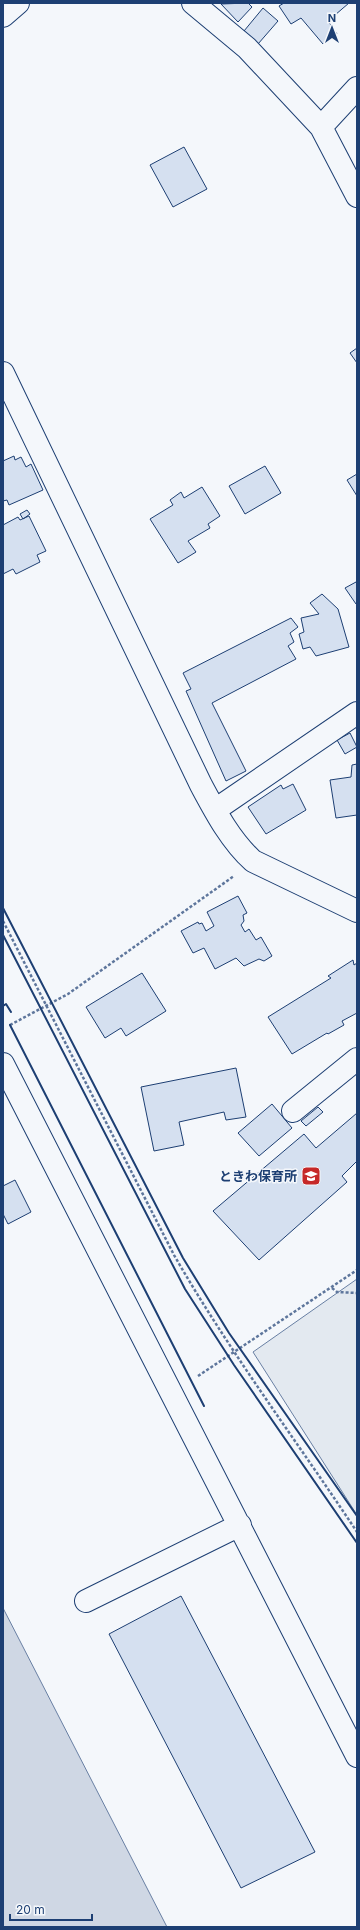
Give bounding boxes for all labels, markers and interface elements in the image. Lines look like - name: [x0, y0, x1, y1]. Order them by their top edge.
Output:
- north arrow: [312, 8, 352, 48]
- text: N: [328, 11, 336, 25]
- school or university icon: ときわ保育所: [300, 1165, 322, 1187]
- place label: ときわ保育所: [219, 1168, 297, 1184]
- scale bar: [10, 1896, 92, 1922]
- text: 20 m: [16, 1902, 45, 1917]

